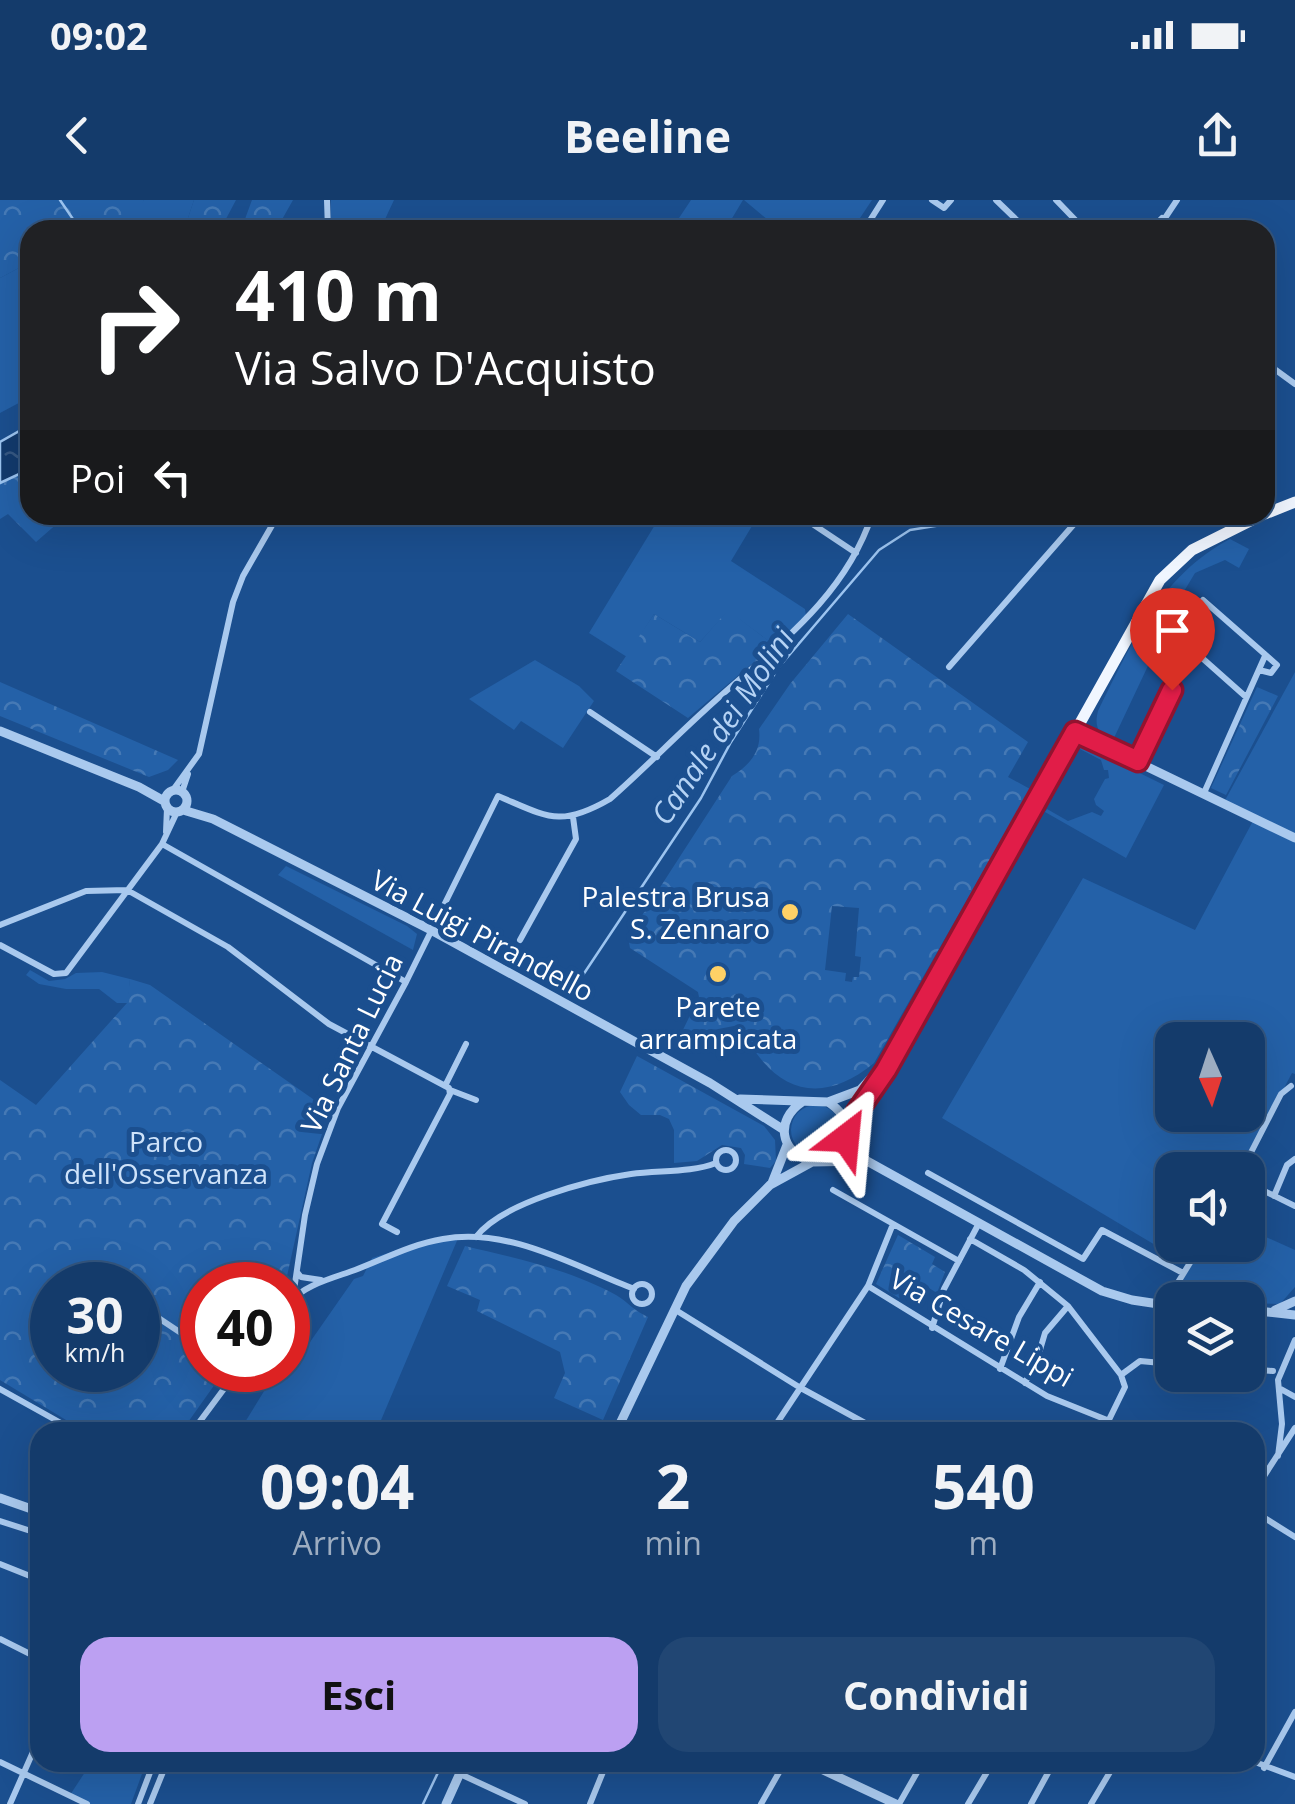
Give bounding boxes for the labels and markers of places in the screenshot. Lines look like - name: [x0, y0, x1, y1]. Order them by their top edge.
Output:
- pin: [1130, 588, 1215, 691]
- place label: Palestra Brusa S. Zennaro: [582, 877, 770, 947]
- marker: Palestra Brusa S. Zennaro: [779, 901, 801, 923]
- marker: Parete arrampicata: [707, 963, 729, 985]
- place label: Parete arrampicata: [639, 987, 797, 1057]

